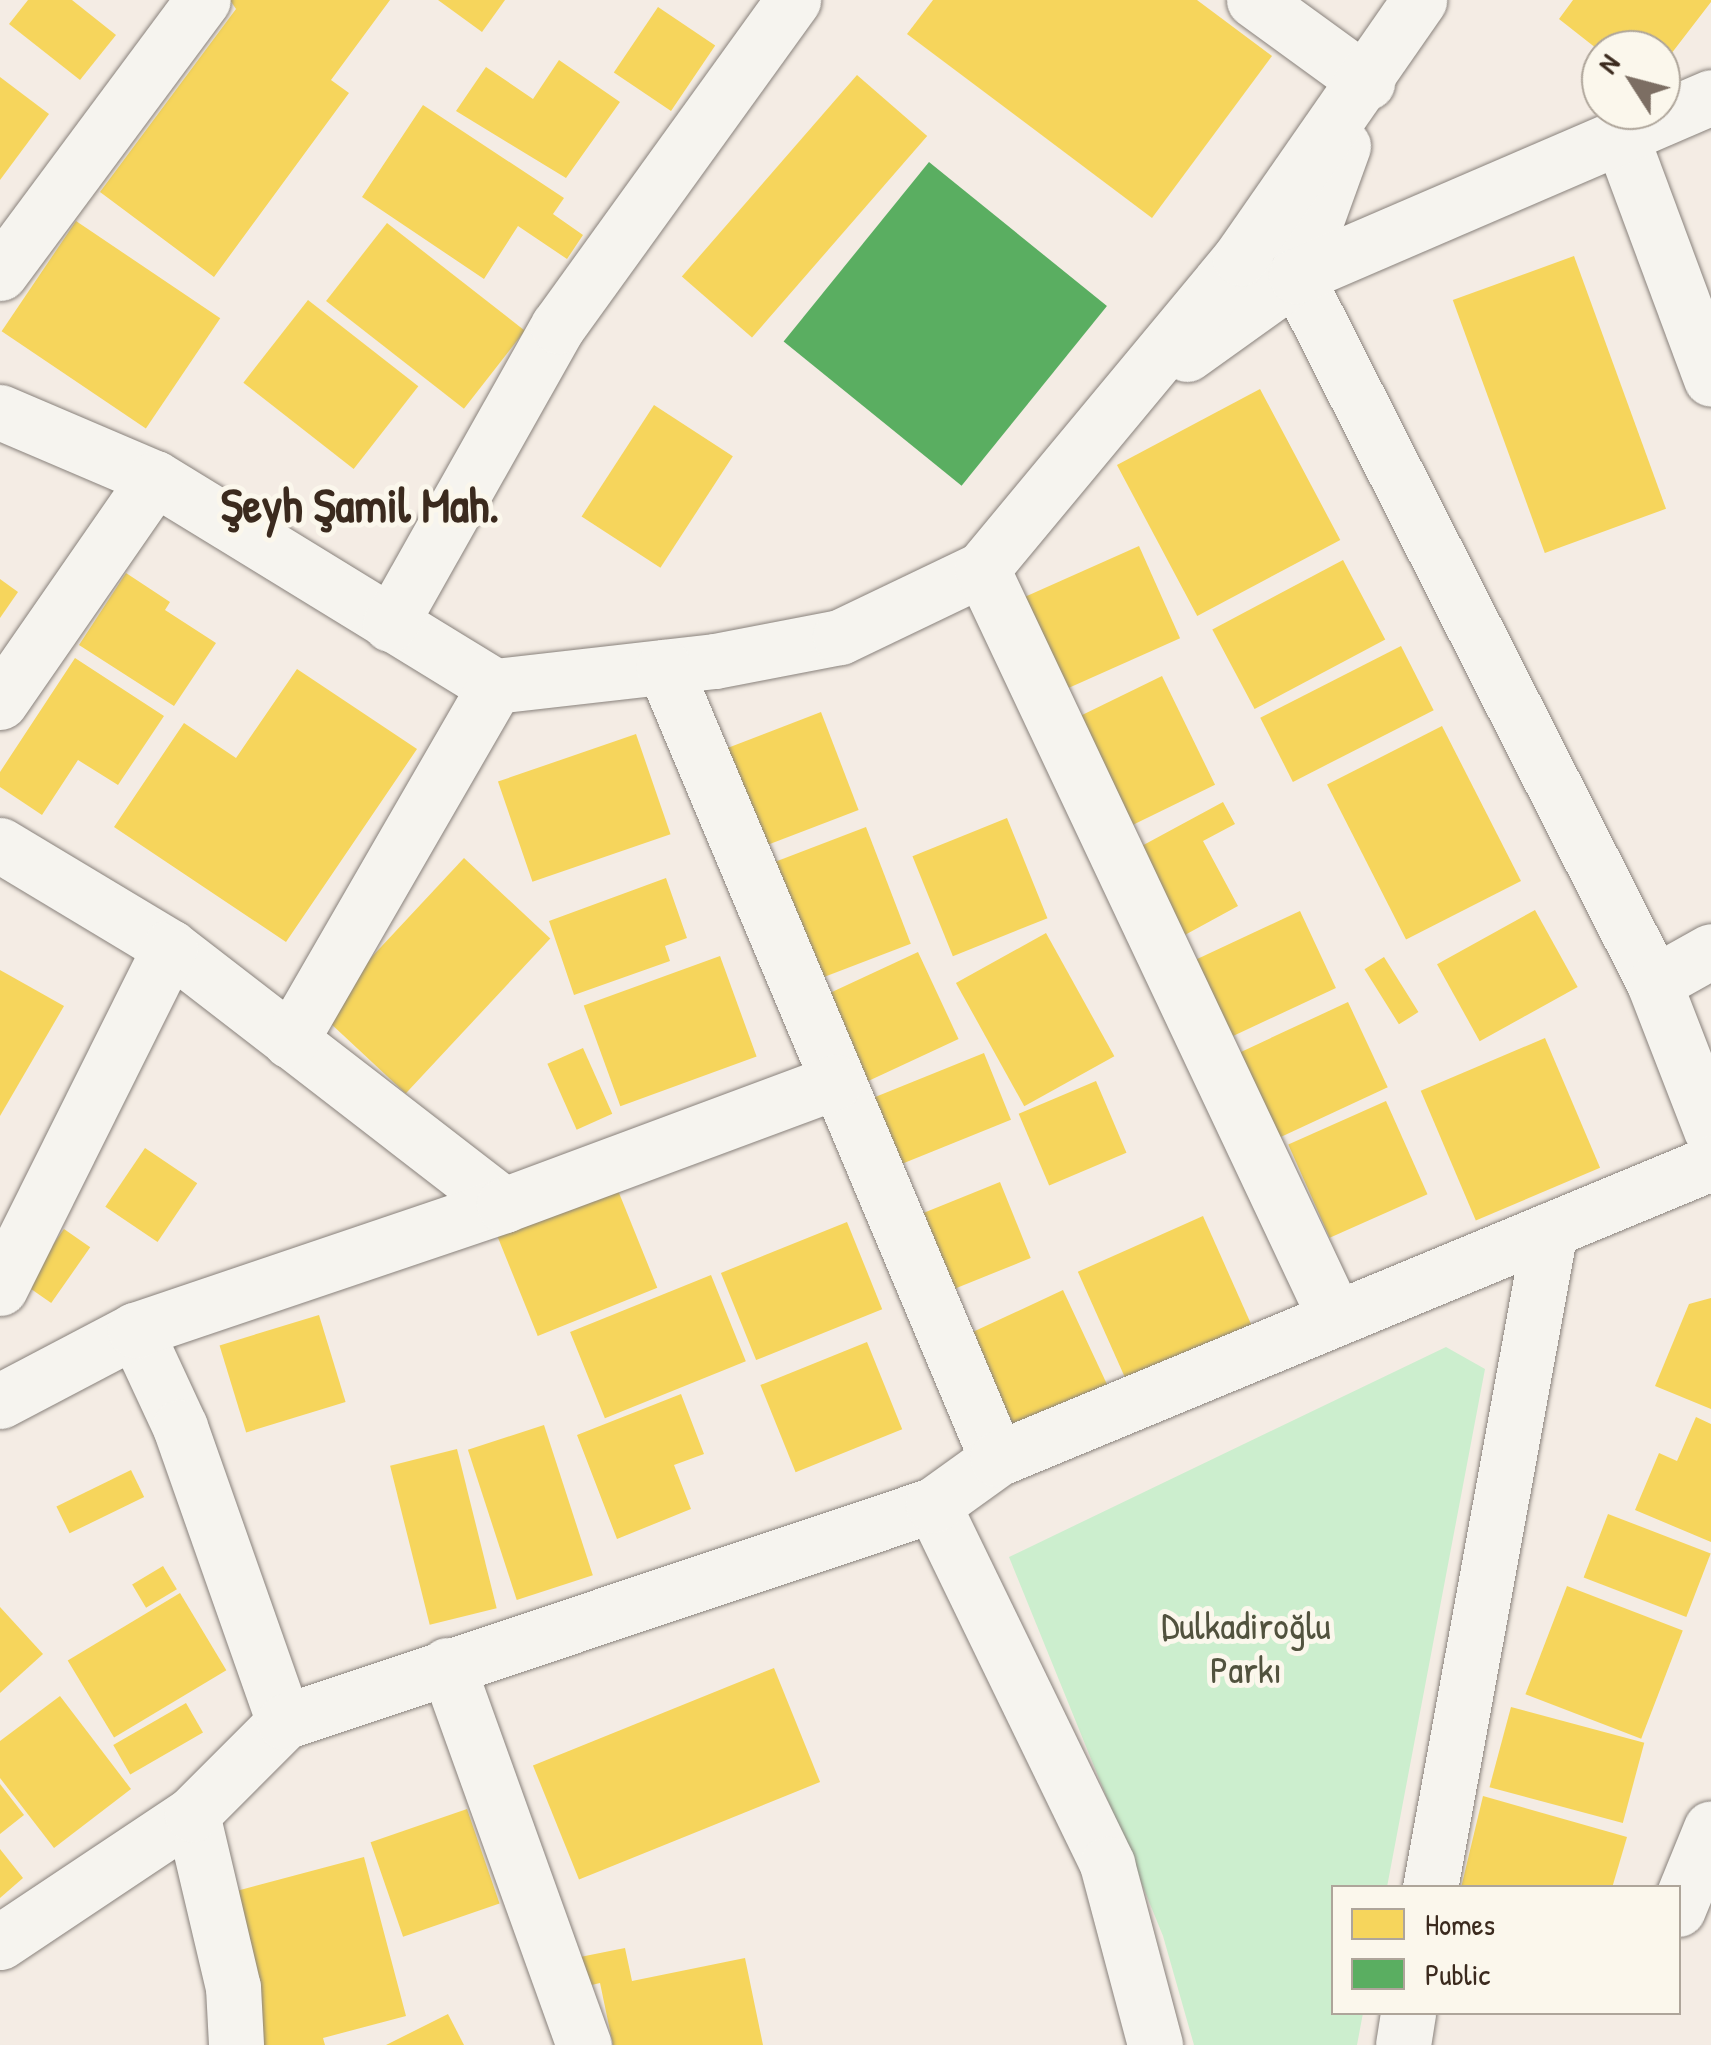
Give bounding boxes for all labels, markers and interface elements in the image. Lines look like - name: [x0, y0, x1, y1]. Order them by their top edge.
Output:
- north arrow: [1581, 30, 1681, 130]
- text: N: [1589, 46, 1628, 81]
- district label: Şeyh Şamil Mah.: [221, 476, 499, 534]
- park label: Dulkadiroğlu Parkı: [1161, 1603, 1331, 1692]
- legend: [1331, 1885, 1681, 2015]
- text: Homes: [1425, 1904, 1495, 1944]
- text: Public: [1425, 1954, 1490, 1994]

